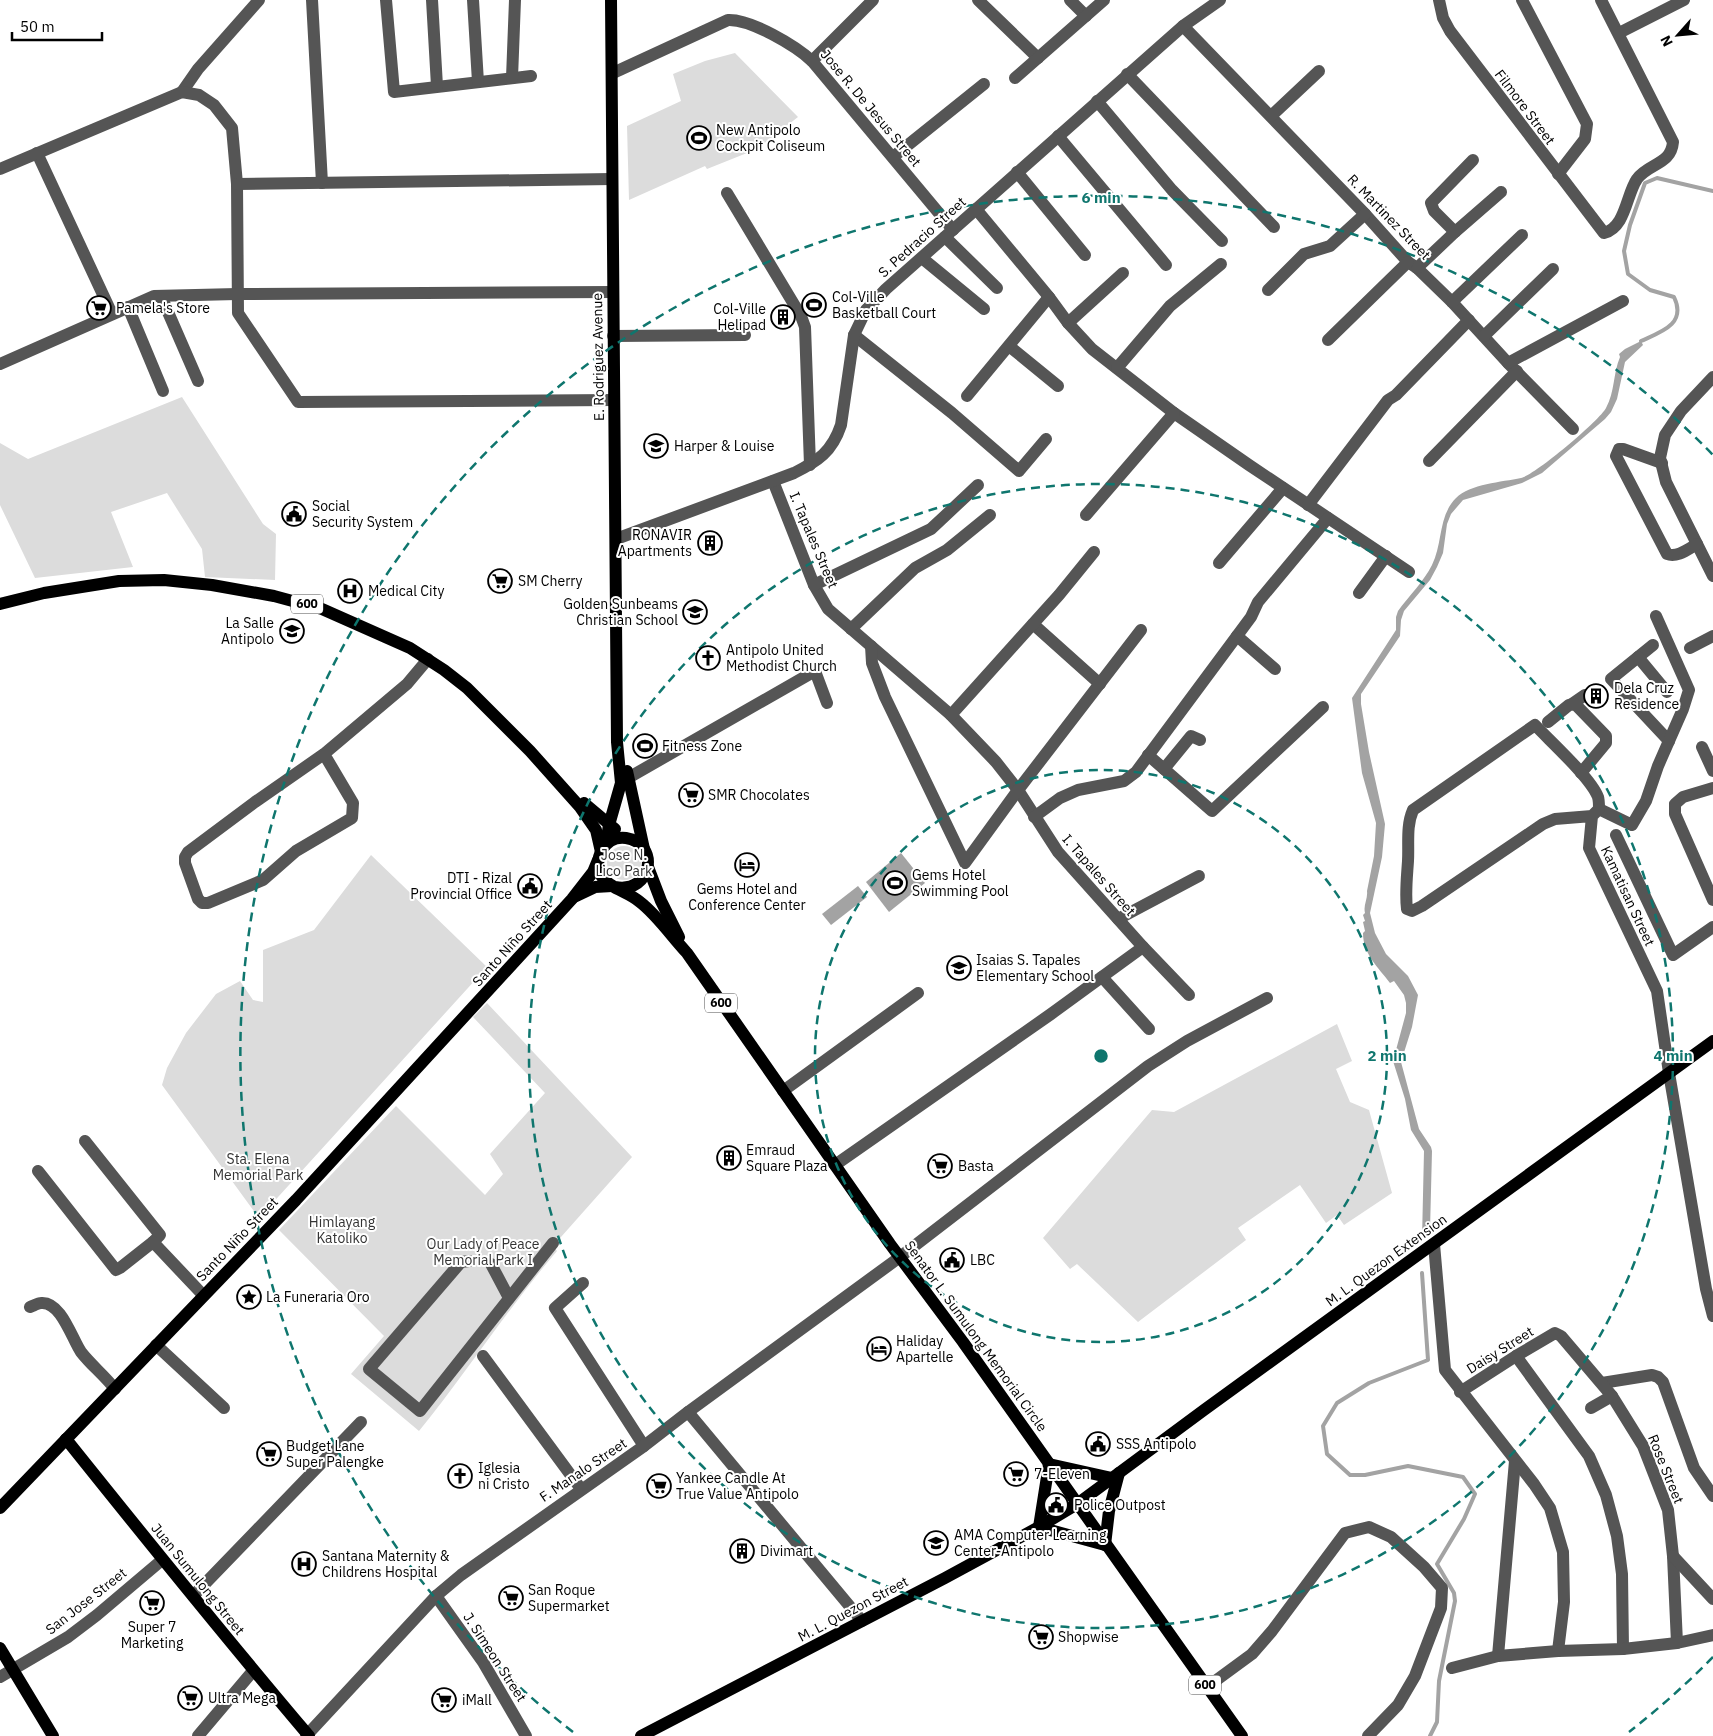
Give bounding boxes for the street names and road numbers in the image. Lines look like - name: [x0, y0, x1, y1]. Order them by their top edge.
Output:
- street label: Jose R. De Jesus Street: [817, 46, 925, 170]
- street label: Filmore Street: [1491, 66, 1559, 148]
- street label: R. Martinez Street: [1344, 170, 1435, 264]
- street label: S. Pedracio Street: [874, 193, 970, 281]
- street label: E. Rodriguez Avenue: [588, 293, 608, 421]
- street label: I. Tapales Street: [786, 489, 842, 591]
- road number: 600: [291, 594, 323, 614]
- street label: I. Tapales Street: [1058, 830, 1140, 920]
- street label: Kamatisan Street: [1597, 843, 1659, 949]
- street label: Santo Niño Street: [468, 896, 556, 990]
- road number: 600: [705, 994, 737, 1012]
- street label: Santo Niño Street: [192, 1193, 282, 1285]
- street label: M. L. Quezon Extension: [1322, 1210, 1450, 1310]
- street label: Senator L. Sumulong Memorial Circle: [901, 1237, 1052, 1435]
- street label: Daisy Street: [1463, 1322, 1537, 1378]
- street label: Rose Street: [1644, 1432, 1688, 1506]
- street label: F. Manalo Street: [536, 1434, 630, 1506]
- street label: Juan Sumulong Street: [147, 1519, 249, 1639]
- street label: San Jose Street: [42, 1564, 130, 1638]
- street label: M. L. Quezon Street: [795, 1572, 911, 1646]
- street label: J. Simeon Street: [459, 1609, 531, 1705]
- road number: 600: [1189, 1676, 1221, 1694]

